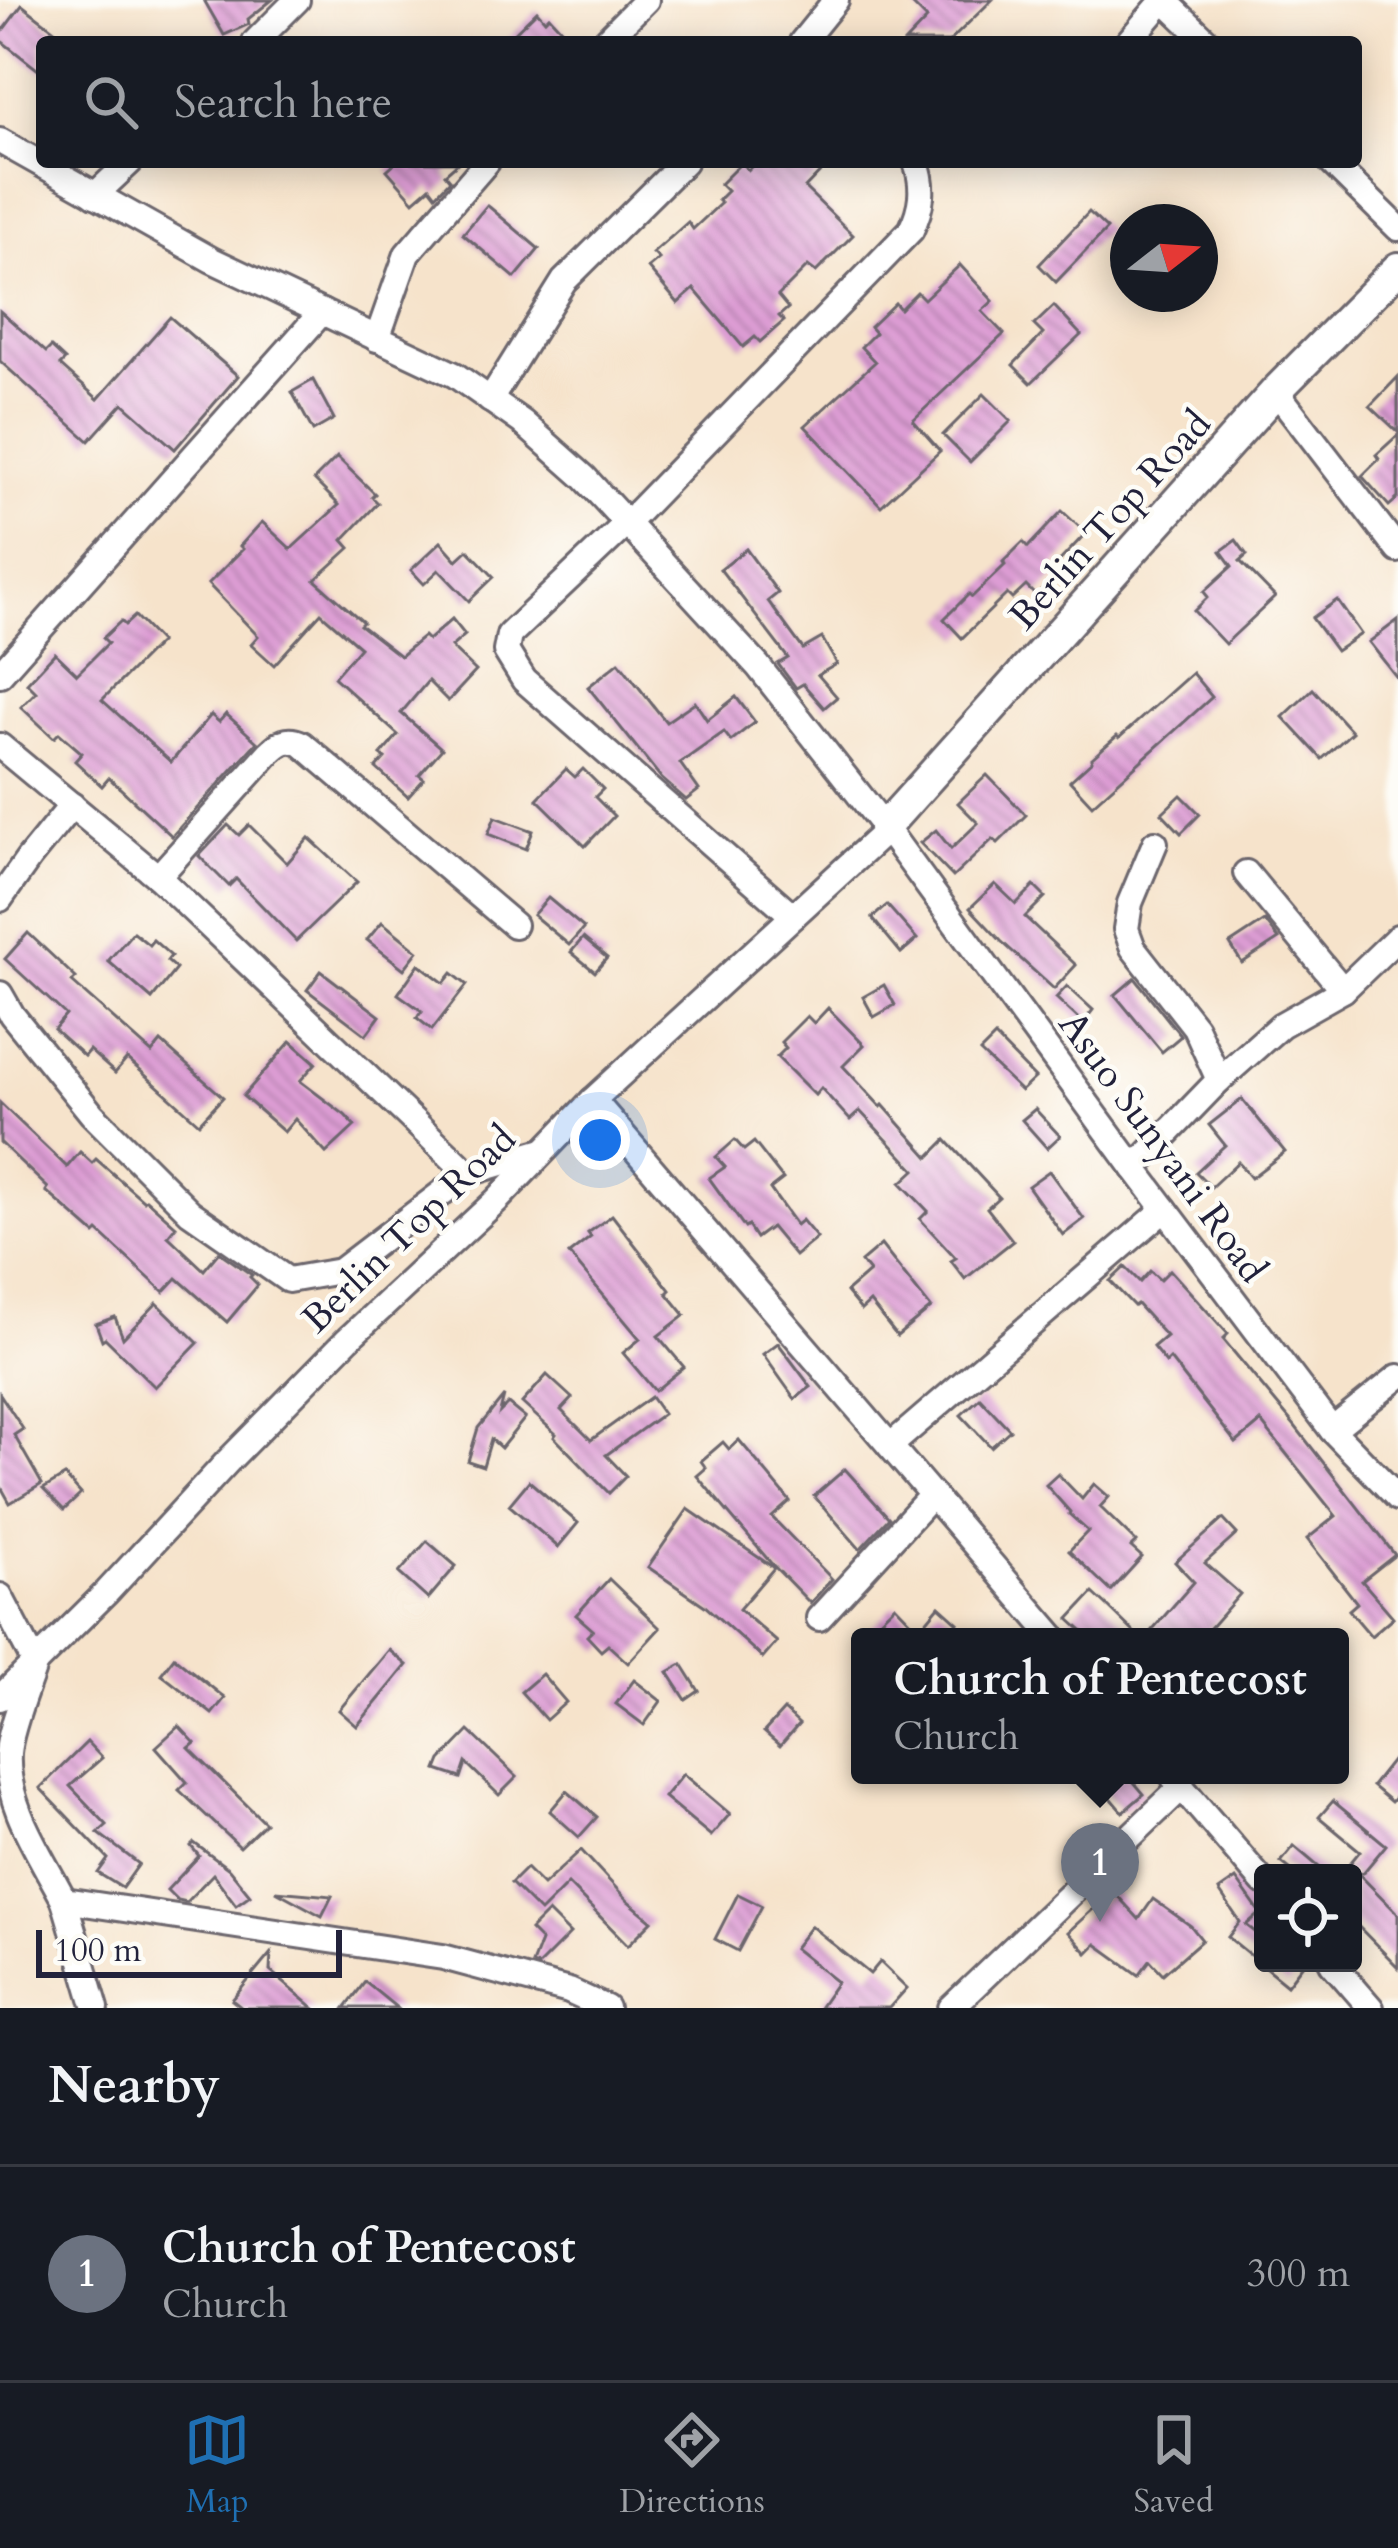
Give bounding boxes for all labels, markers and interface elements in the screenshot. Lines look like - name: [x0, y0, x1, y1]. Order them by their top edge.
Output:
- search box: [36, 36, 1362, 168]
- icon: search: [78, 69, 144, 135]
- text: Search here: [174, 72, 392, 133]
- north arrow: [1110, 204, 1218, 312]
- street label: Berlin Top Road: [997, 399, 1223, 641]
- street label: Asuo Sunyani Road: [1046, 1000, 1279, 1294]
- your location: [570, 1110, 630, 1170]
- street label: Berlin Top Road: [290, 1113, 528, 1345]
- popup: [851, 1628, 1349, 1784]
- text: Church of Pentecost: [893, 1649, 1307, 1710]
- text: Church: [893, 1710, 1019, 1763]
- pin: 1: [1061, 1823, 1139, 1922]
- map controls: [1254, 1864, 1362, 1972]
- button: locate: [1254, 1864, 1362, 1972]
- scale bar: [36, 1924, 342, 1977]
- text: 100 m: [54, 1928, 141, 1973]
- text: Nearby: [48, 2051, 220, 2121]
- text: Church of Pentecost: [162, 2217, 576, 2278]
- text: 1: [77, 2247, 97, 2300]
- text: 300 m: [1247, 2247, 1350, 2300]
- text: Church: [162, 2278, 288, 2331]
- tab: Map: [184, 2407, 250, 2524]
- tab: Directions: [619, 2407, 765, 2524]
- tab: Saved: [1134, 2407, 1214, 2524]

